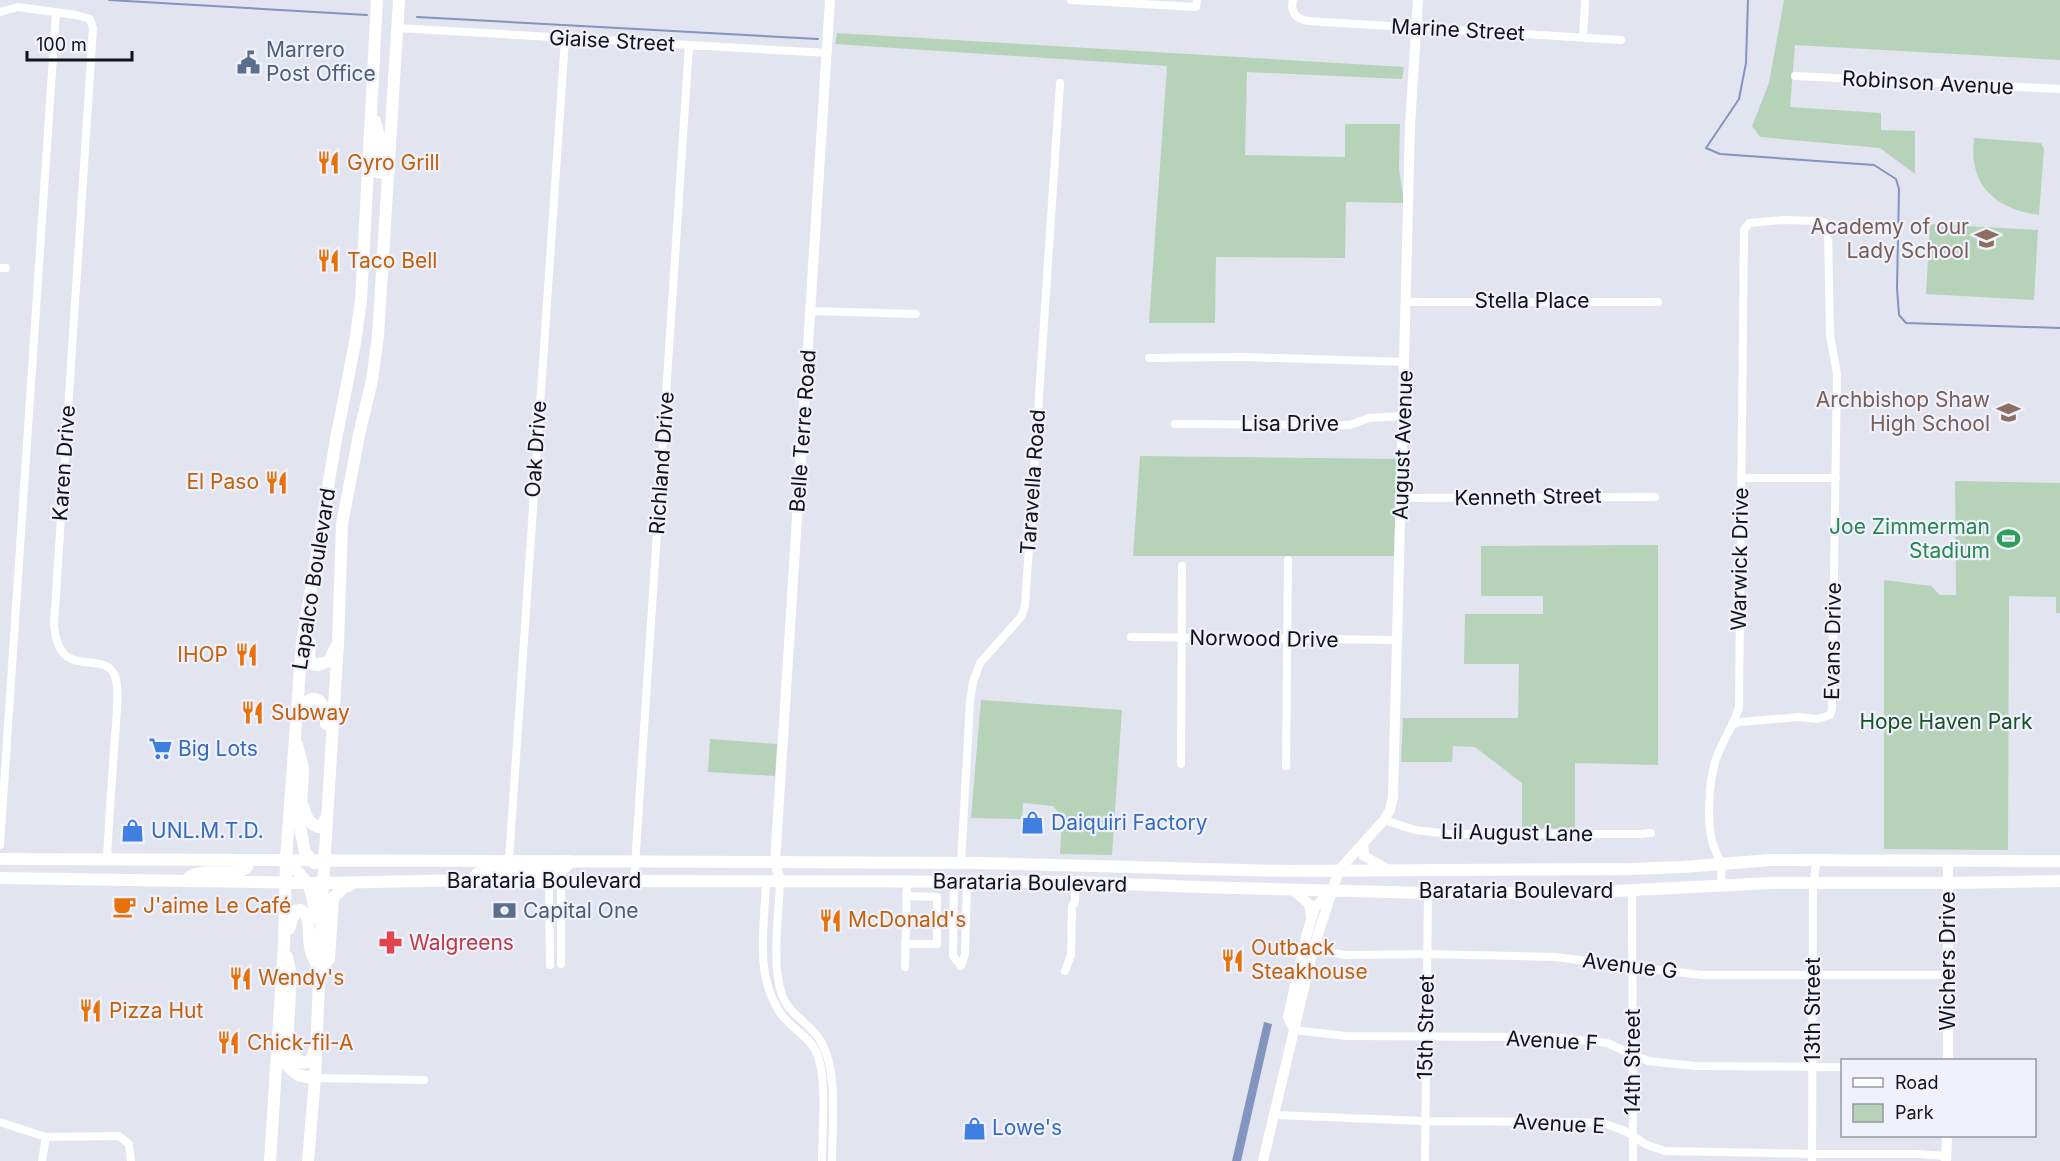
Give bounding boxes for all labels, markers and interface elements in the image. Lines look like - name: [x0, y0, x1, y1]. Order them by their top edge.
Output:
- street label: Marine Street: [1391, 14, 1526, 45]
- scale bar: [27, 24, 132, 62]
- street label: Giaise Street: [548, 25, 676, 56]
- text: 100 m: [36, 34, 87, 55]
- place label: Marrero Post Office: [266, 37, 376, 86]
- public building icon: Marrero Post Office: [235, 49, 261, 75]
- street label: Robinson Avenue: [1842, 66, 2015, 99]
- restaurant icon: Gyro Grill: [316, 150, 342, 176]
- place label: Gyro Grill: [347, 150, 440, 175]
- place label: Academy of our Lady School: [1810, 214, 1969, 263]
- school or university icon: Academy of our Lady School: [1974, 226, 2000, 252]
- restaurant icon: Taco Bell: [316, 248, 342, 274]
- place label: Taco Bell: [347, 248, 437, 273]
- street label: Stella Place: [1475, 288, 1589, 313]
- street label: Belle Terre Road: [784, 349, 821, 513]
- street label: August Avenue: [1387, 370, 1418, 520]
- place label: Archbishop Shaw High School: [1816, 387, 1990, 436]
- street label: Richland Drive: [644, 391, 679, 535]
- school or university icon: Archbishop Shaw High School: [1995, 399, 2021, 425]
- street label: Oak Drive: [520, 400, 551, 498]
- street label: Karen Drive: [47, 404, 80, 522]
- street label: Taravella Road: [1015, 409, 1050, 555]
- street label: Lisa Drive: [1241, 411, 1339, 436]
- place label: El Paso: [187, 469, 259, 494]
- restaurant icon: El Paso: [264, 469, 290, 495]
- street label: Kenneth Street: [1454, 483, 1602, 510]
- street label: Lapalco Boulevard: [287, 486, 340, 672]
- street label: Warwick Drive: [1726, 487, 1753, 631]
- place label: Joe Zimmerman Stadium: [1829, 514, 1990, 563]
- sports icon: Joe Zimmerman Stadium: [1995, 526, 2021, 552]
- street label: Evans Drive: [1819, 582, 1846, 700]
- street label: Norwood Drive: [1189, 625, 1339, 652]
- place label: IHOP: [177, 642, 228, 667]
- restaurant icon: IHOP: [233, 642, 259, 668]
- restaurant icon: Subway: [240, 700, 266, 726]
- place label: Subway: [271, 700, 350, 725]
- park label: Hope Haven Park: [1859, 709, 2033, 734]
- supermarket icon: Big Lots: [147, 736, 173, 762]
- place label: Big Lots: [178, 736, 258, 761]
- shop icon: Daiquiri Factory: [1020, 810, 1046, 836]
- place label: Daiquiri Factory: [1051, 810, 1208, 835]
- shop icon: UNL.M.T.D.: [120, 818, 146, 844]
- place label: UNL.M.T.D.: [151, 818, 264, 843]
- street label: Lil August Lane: [1441, 819, 1593, 846]
- street label: Barataria Boulevard: [447, 868, 641, 893]
- street label: Barataria Boulevard: [933, 868, 1128, 897]
- street label: Barataria Boulevard: [1419, 878, 1613, 903]
- street label: Wichers Drive: [1935, 891, 1960, 1031]
- cafe icon: J'aime Le Café: [112, 893, 138, 919]
- place label: J'aime Le Café: [143, 893, 291, 918]
- bank icon: Capital One: [492, 898, 518, 924]
- place label: Capital One: [523, 898, 639, 923]
- restaurant icon: McDonald's: [817, 907, 843, 933]
- place label: McDonald's: [848, 907, 966, 932]
- pharmacy icon: Walgreens: [378, 930, 404, 956]
- place label: Walgreens: [409, 930, 514, 955]
- place label: Outback Steakhouse: [1251, 935, 1368, 984]
- restaurant icon: Outback Steakhouse: [1220, 947, 1246, 973]
- street label: Avenue G: [1581, 947, 1679, 984]
- street label: 13th Street: [1800, 957, 1825, 1063]
- restaurant icon: Wendy's: [227, 965, 253, 991]
- place label: Wendy's: [258, 965, 344, 990]
- street label: 15th Street: [1412, 974, 1439, 1080]
- restaurant icon: Pizza Hut: [78, 998, 104, 1024]
- place label: Pizza Hut: [109, 998, 203, 1023]
- street label: 14th Street: [1620, 1009, 1645, 1115]
- street label: Avenue F: [1505, 1026, 1599, 1055]
- restaurant icon: Chick-fil-A: [216, 1030, 242, 1056]
- place label: Chick-fil-A: [247, 1030, 353, 1055]
- legend: [1841, 1059, 2036, 1137]
- text: Road: [1895, 1072, 1938, 1093]
- text: Park: [1895, 1102, 1934, 1123]
- street label: Avenue E: [1512, 1109, 1606, 1138]
- shop icon: Lowe's: [961, 1115, 987, 1141]
- place label: Lowe's: [992, 1115, 1062, 1140]

